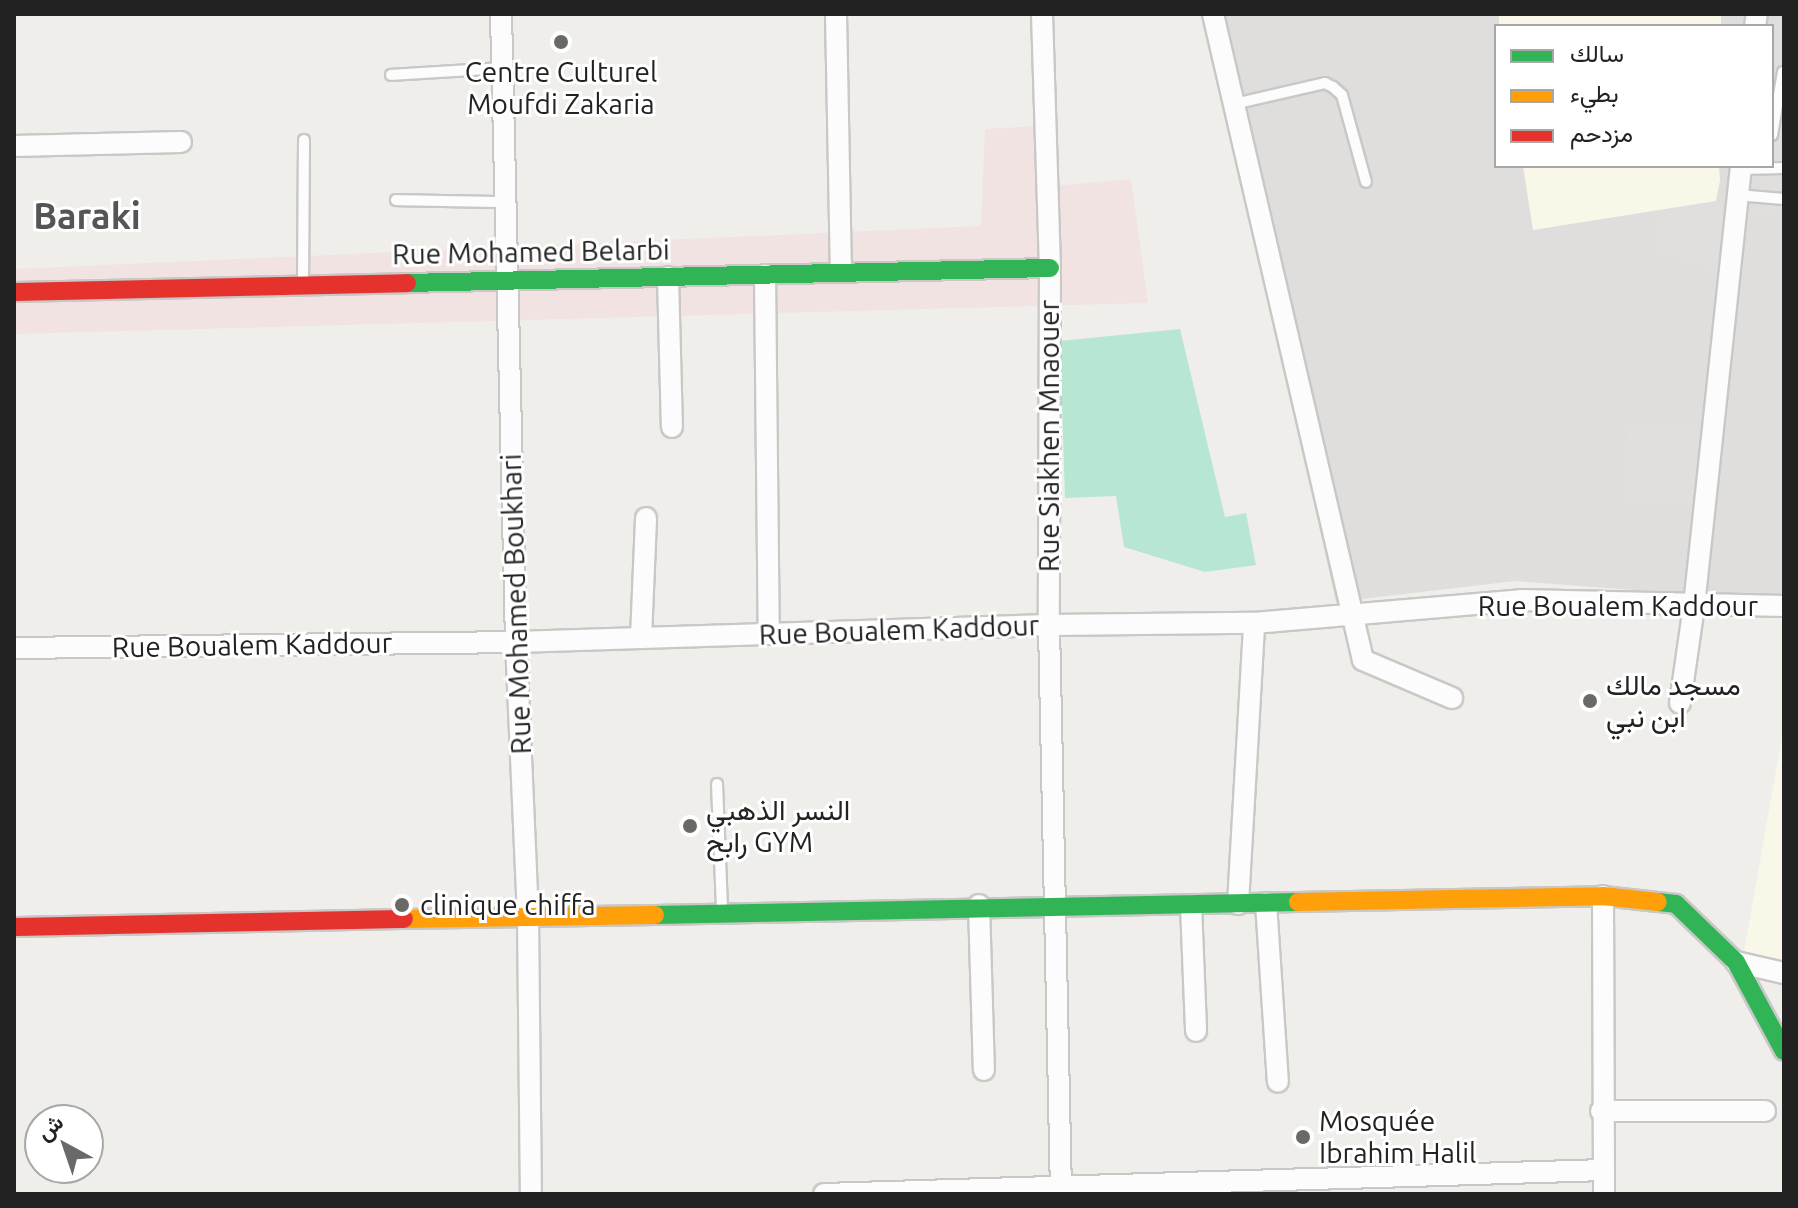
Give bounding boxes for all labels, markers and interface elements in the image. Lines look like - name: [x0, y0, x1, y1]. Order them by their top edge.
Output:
- legend: [1494, 24, 1774, 168]
- marker: Centre Culturel Moufdi Zakaria: [552, 33, 570, 51]
- text: سالك: [1570, 40, 1624, 67]
- place label: Centre Culturel Moufdi Zakaria: [465, 55, 657, 121]
- text: بطيء: [1570, 80, 1619, 107]
- text: مزدحم: [1570, 120, 1633, 147]
- district label: Baraki: [33, 194, 141, 238]
- street label: Rue Mohamed Belarbi: [392, 233, 670, 271]
- street label: Rue Siakhen Mnaouer: [1032, 300, 1066, 572]
- street label: Rue Mohamed Boukhari: [494, 453, 538, 755]
- street label: Rue Boualem Kaddour: [1478, 589, 1758, 623]
- street label: Rue Boualem Kaddour: [758, 608, 1040, 652]
- street label: Rue Boualem Kaddour: [112, 626, 392, 664]
- place label: مسجد مالك ابن نبي: [1606, 668, 1741, 734]
- marker: مسجد مالك ابن نبي: [1581, 692, 1599, 710]
- place label: النسر الذهبي رابح GYM: [706, 793, 850, 859]
- marker: النسر الذهبي رابح GYM: [681, 817, 699, 835]
- place label: clinique chiffa: [420, 888, 596, 922]
- marker: clinique chiffa: [391, 894, 413, 916]
- north arrow: [24, 1104, 104, 1184]
- place label: Mosquée Ibrahim Halil: [1319, 1104, 1476, 1170]
- text: ش: [31, 1109, 68, 1145]
- marker: Mosquée Ibrahim Halil: [1294, 1128, 1312, 1146]

